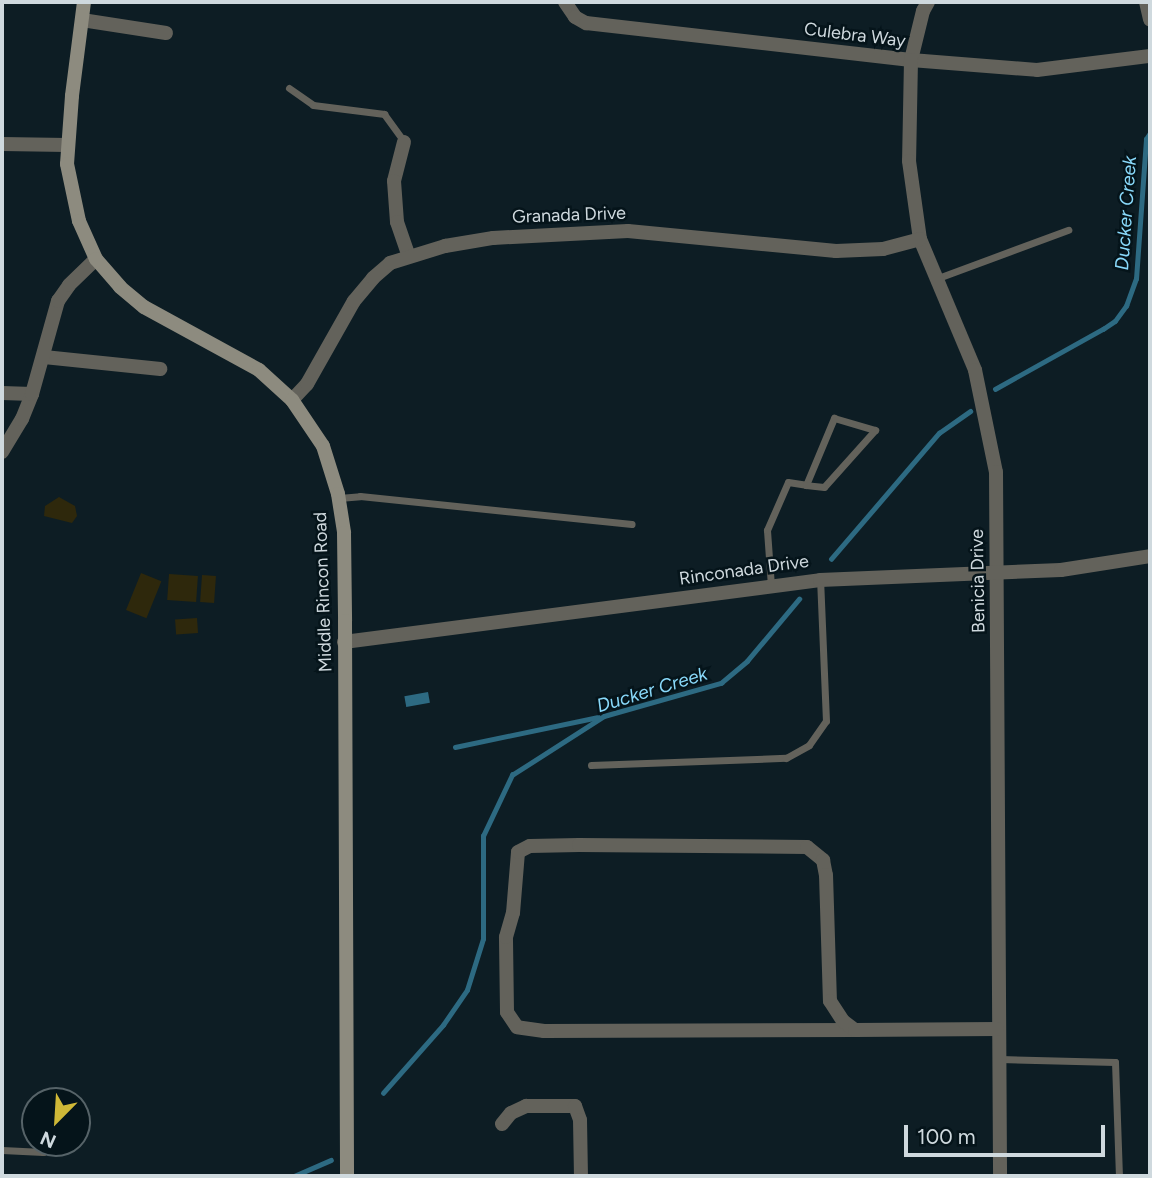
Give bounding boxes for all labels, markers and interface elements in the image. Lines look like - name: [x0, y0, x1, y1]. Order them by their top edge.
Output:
- street label: Culebra Way: [803, 18, 907, 52]
- water label: Ducker Creek: [1111, 155, 1141, 271]
- street label: Granada Drive: [512, 202, 626, 228]
- street label: Middle Rincon Road: [309, 512, 337, 672]
- street label: Benicia Drive: [966, 529, 990, 633]
- street label: Rinconada Drive: [678, 550, 810, 590]
- water label: Ducker Creek: [594, 662, 710, 718]
- north arrow: [21, 1087, 91, 1157]
- scale bar: [907, 1112, 1108, 1156]
- text: 100 m: [917, 1124, 976, 1149]
- text: N: [37, 1126, 59, 1153]

